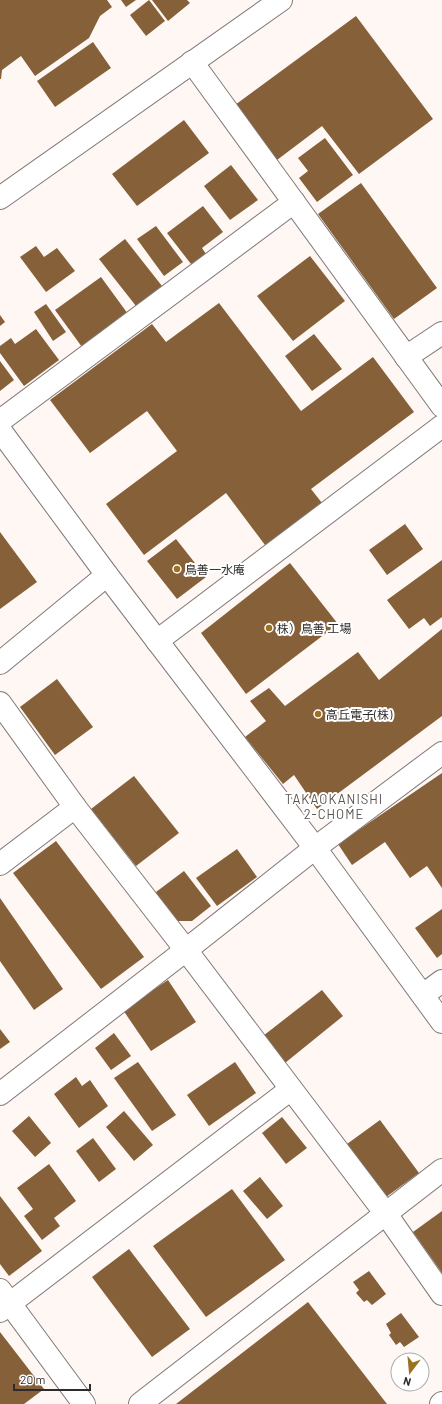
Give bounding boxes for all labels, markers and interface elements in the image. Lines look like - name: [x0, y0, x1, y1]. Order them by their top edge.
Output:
- place label: 鳥善一水庵: [185, 562, 245, 576]
- marker: 鳥善一水庵: [172, 564, 182, 574]
- place label: 株）鳥善 工場: [277, 621, 351, 635]
- marker: 株）鳥善 工場: [264, 623, 274, 633]
- place label: 高丘電子(株): [326, 707, 393, 721]
- marker: 高丘電子(株): [313, 709, 323, 719]
- district label: TAKAOKANISHI 2-CHOME: [285, 791, 383, 822]
- north arrow: [390, 1352, 430, 1392]
- scale bar: [14, 1366, 90, 1392]
- text: 20 m: [20, 1372, 46, 1386]
- text: N: [402, 1375, 412, 1389]

